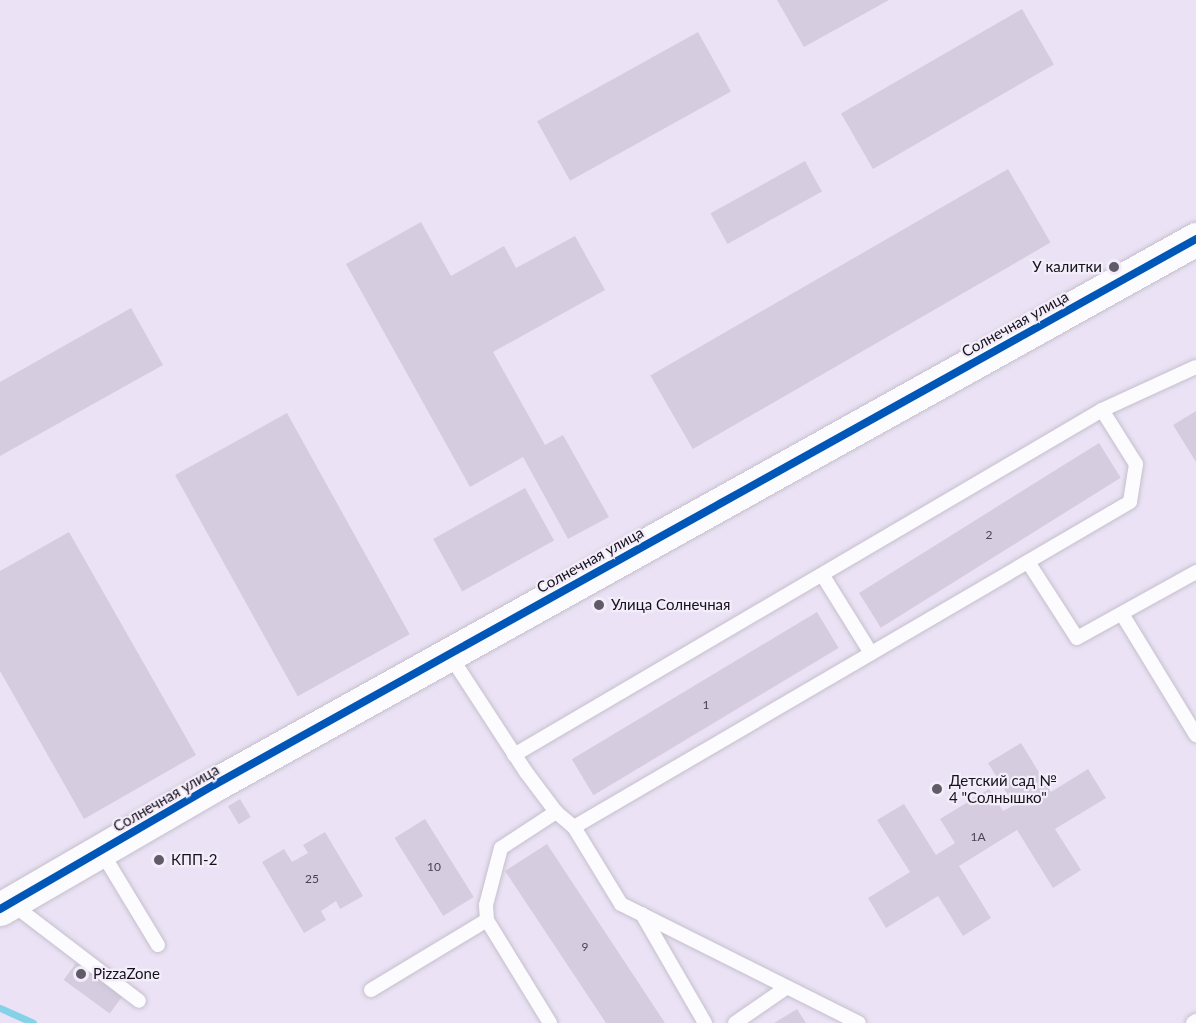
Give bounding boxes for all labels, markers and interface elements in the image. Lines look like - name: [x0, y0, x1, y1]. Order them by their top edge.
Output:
- place label: У калитки: [1032, 258, 1102, 276]
- marker: У калитки: [1107, 260, 1121, 274]
- street label: Солнечная улица: [959, 287, 1071, 361]
- street label: Солнечная улица: [534, 523, 646, 597]
- house number: 2: [986, 528, 992, 542]
- place label: Улица Солнечная: [611, 596, 730, 614]
- marker: Улица Солнечная: [592, 598, 606, 612]
- house number: 1: [703, 698, 709, 712]
- street label: Солнечная улица: [110, 760, 222, 836]
- place label: Детский сад № 4 "Солнышко": [949, 771, 1057, 806]
- marker: Детский сад № 4 "Солнышко": [930, 782, 944, 796]
- house number: 1А: [970, 830, 986, 844]
- place label: КПП-2: [171, 851, 217, 869]
- marker: КПП-2: [152, 853, 166, 867]
- house number: 10: [427, 860, 441, 874]
- house number: 25: [305, 872, 319, 886]
- house number: 9: [582, 940, 588, 954]
- place label: PizzaZone: [93, 965, 160, 983]
- marker: PizzaZone: [74, 967, 88, 981]

